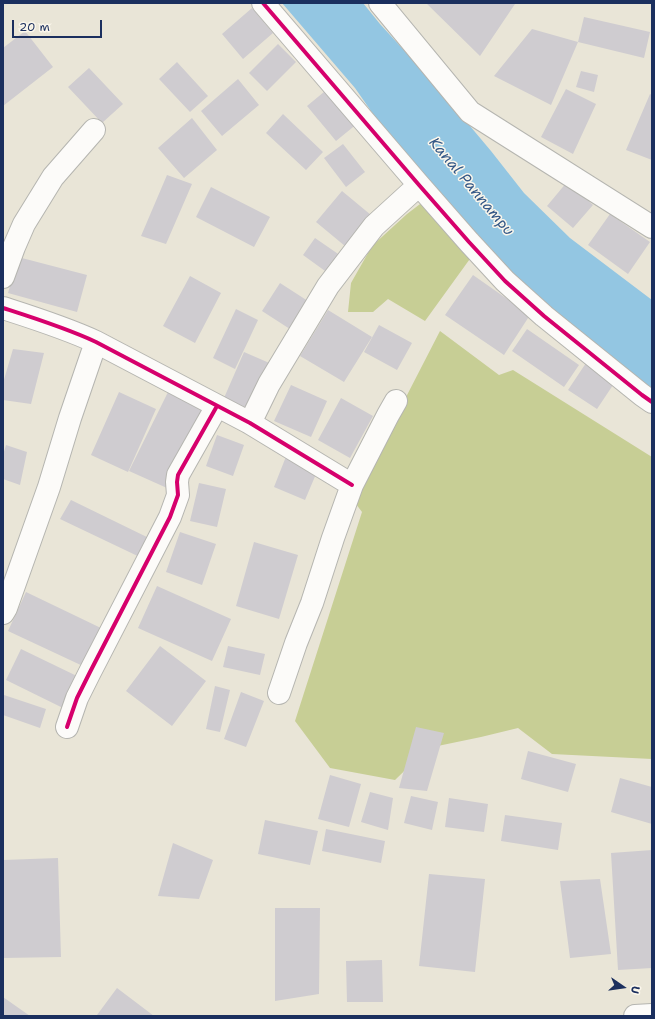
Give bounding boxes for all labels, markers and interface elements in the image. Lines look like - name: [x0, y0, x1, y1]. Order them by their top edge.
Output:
- scale bar: [14, 12, 104, 38]
- text: 20 m: [19, 19, 50, 35]
- water label: Kanal Pannampu: [425, 134, 517, 240]
- north arrow: [603, 967, 643, 1007]
- text: U: [627, 984, 643, 995]

